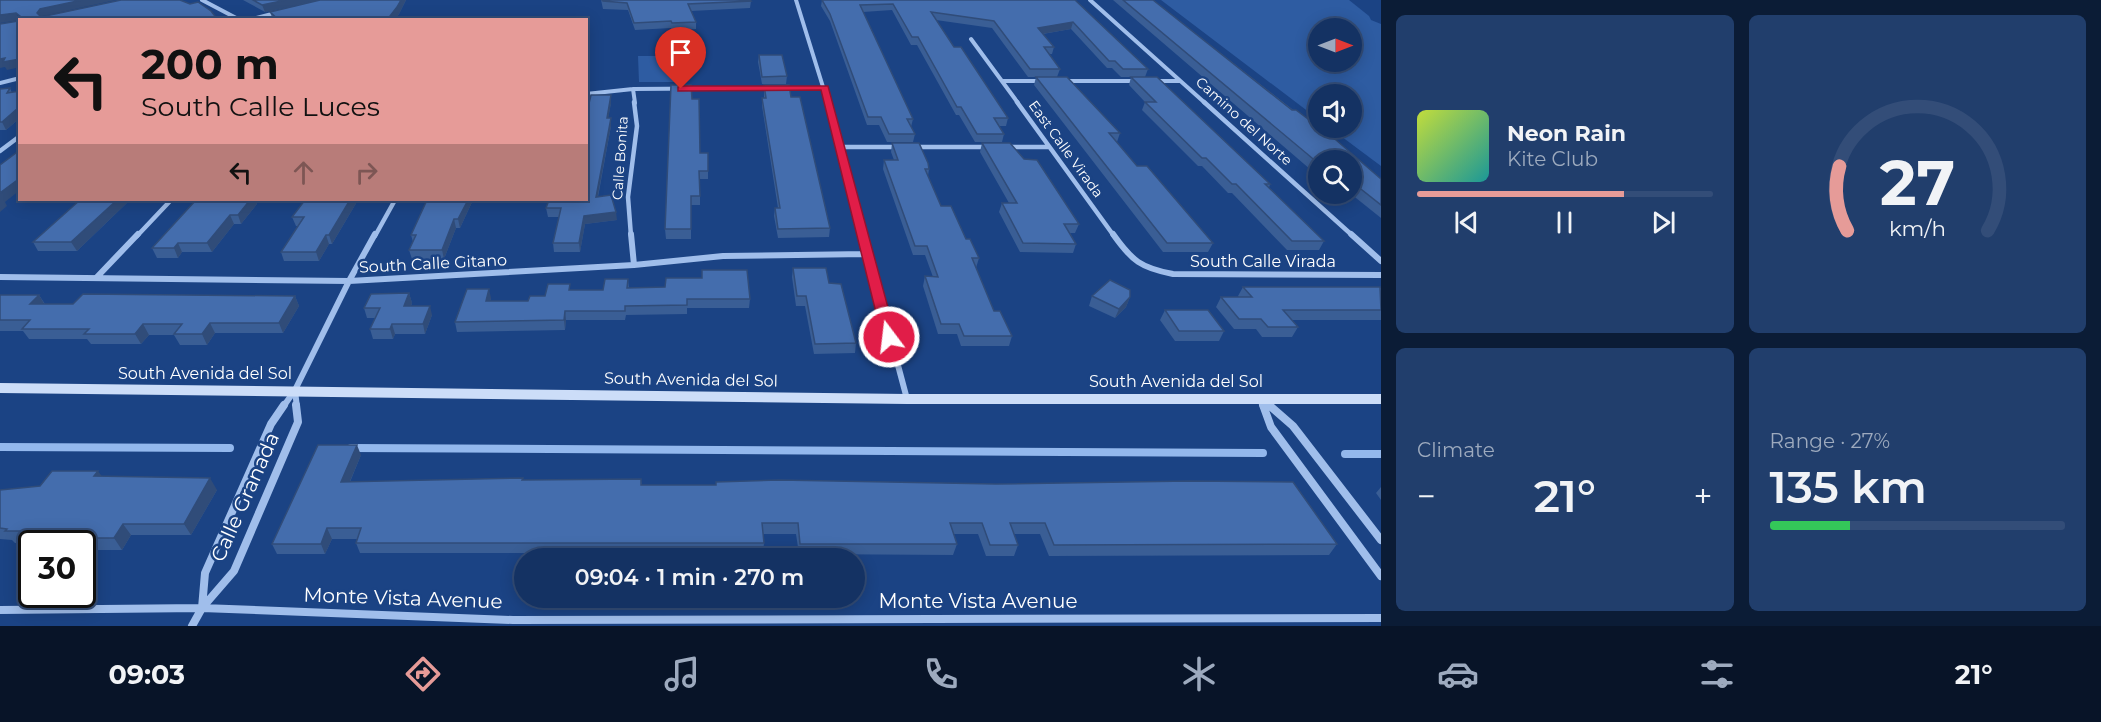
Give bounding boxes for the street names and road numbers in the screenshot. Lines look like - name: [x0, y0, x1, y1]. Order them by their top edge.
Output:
- street label: Camino del Norte: [1192, 73, 1296, 169]
- street label: East Calle Virada: [1025, 97, 1107, 201]
- street label: Calle Bonita: [608, 116, 632, 200]
- street label: South Calle Gitano: [358, 250, 508, 277]
- street label: South Calle Virada: [1190, 252, 1336, 271]
- street label: South Avenida del Sol: [118, 364, 292, 383]
- street label: South Avenida del Sol: [604, 368, 778, 391]
- street label: South Avenida del Sol: [1089, 372, 1263, 391]
- street label: Calle Granada: [206, 429, 284, 565]
- street label: Monte Vista Avenue: [303, 583, 503, 613]
- street label: Monte Vista Avenue: [878, 589, 1078, 613]

